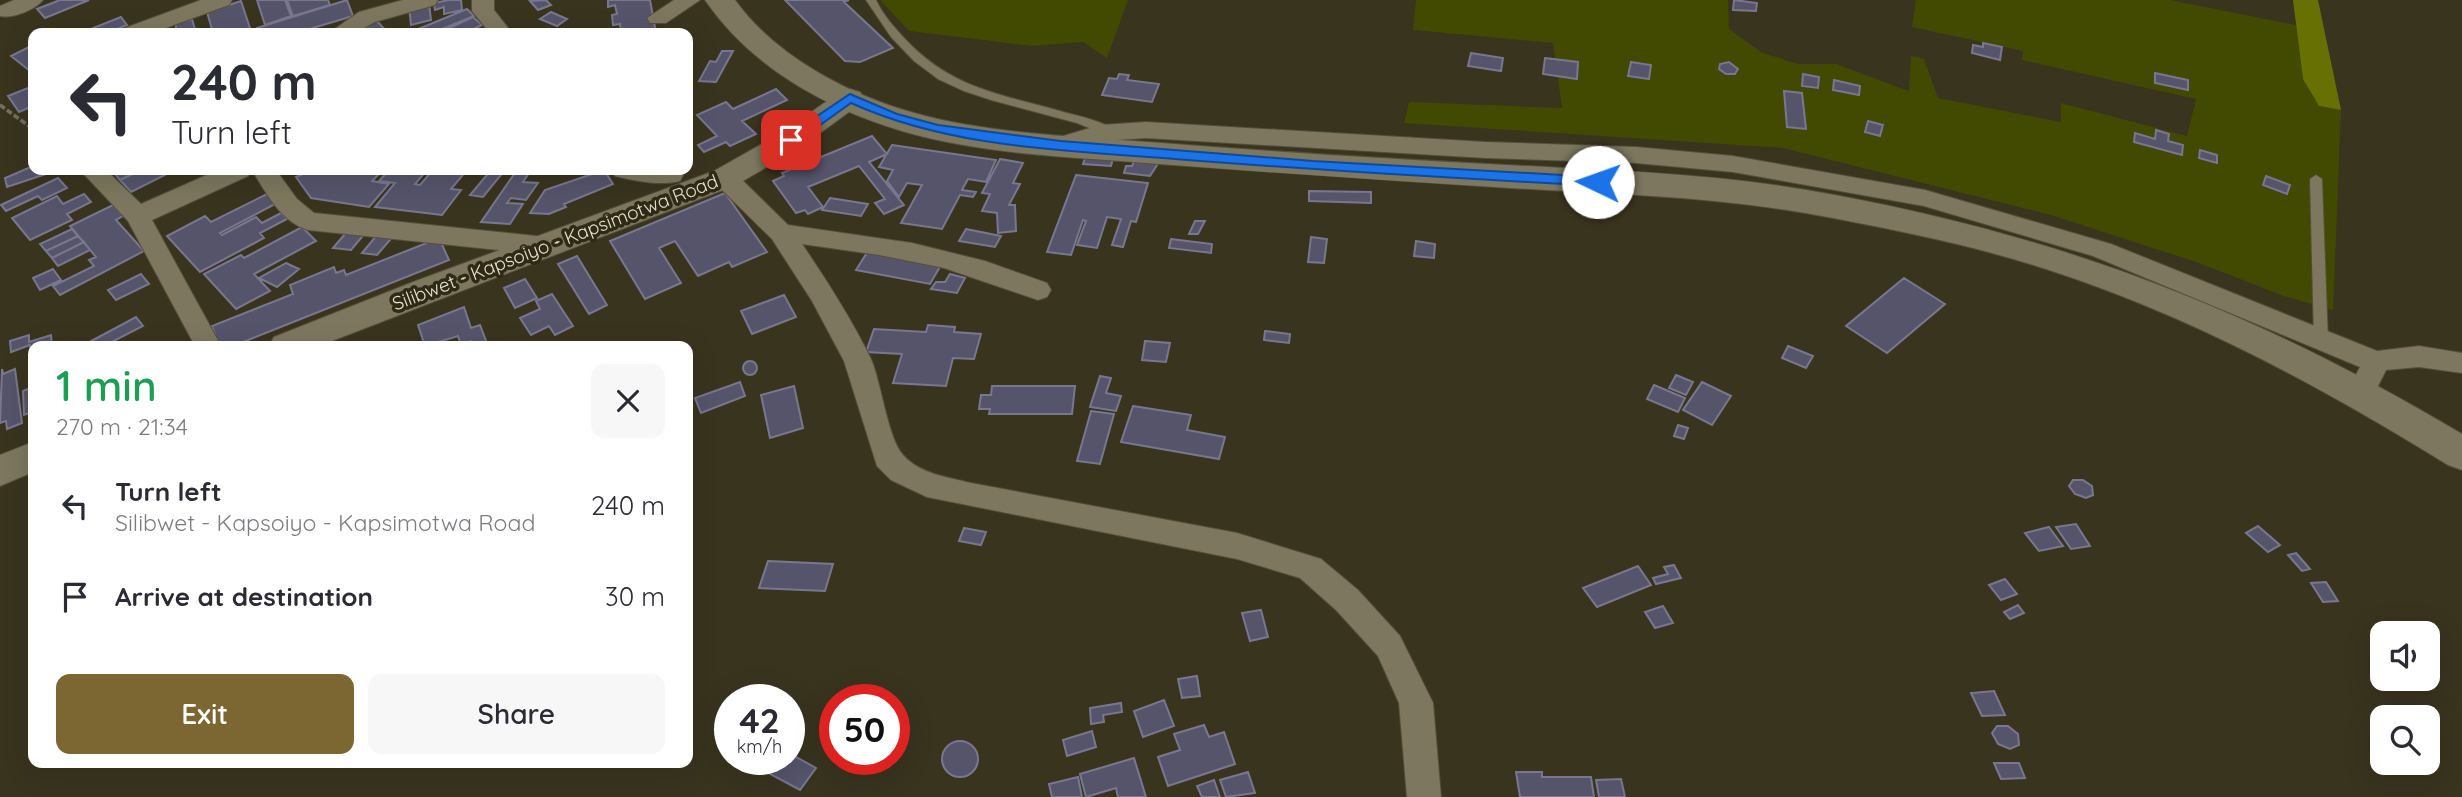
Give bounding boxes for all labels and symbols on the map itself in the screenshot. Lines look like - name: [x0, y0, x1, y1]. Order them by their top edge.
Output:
- pin: [761, 110, 821, 170]
- position arrow: [1561, 145, 1635, 219]
- street label: Silibwet - Kapsoiyo - Kapsimotwa Road: [389, 169, 721, 315]
- speed limit sign: 50: [819, 684, 910, 775]

